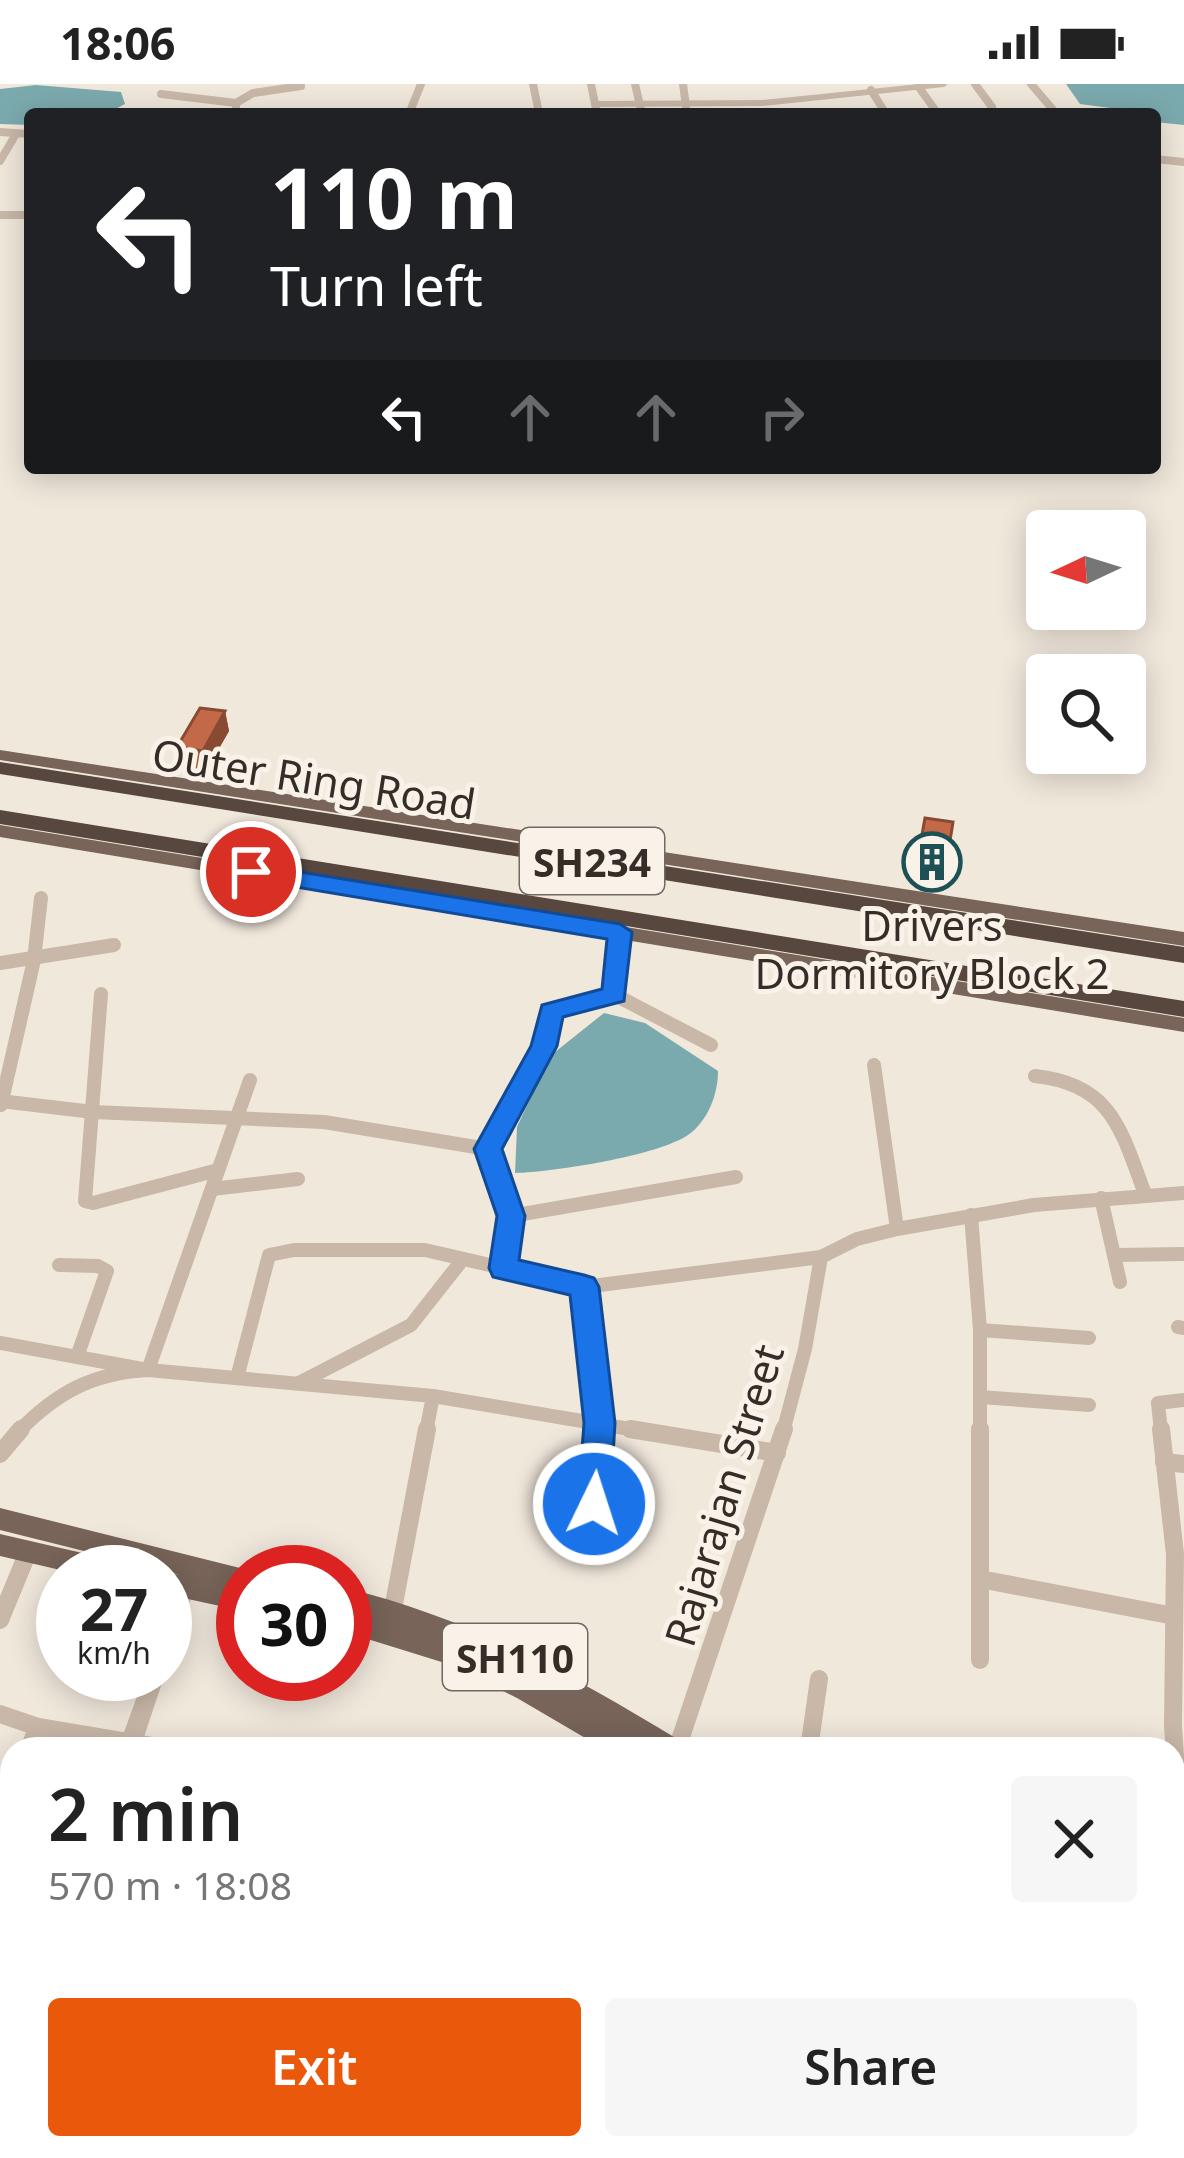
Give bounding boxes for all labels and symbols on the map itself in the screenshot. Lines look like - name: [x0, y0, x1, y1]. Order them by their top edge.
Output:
- north arrow: [1026, 510, 1146, 630]
- street label: Outer Ring Road: [148, 724, 480, 832]
- pin: [200, 821, 302, 923]
- road number: SH234: [520, 828, 664, 894]
- building icon: Drivers Dormitory Block 2: [901, 831, 963, 893]
- place label: Drivers Dormitory Block 2: [755, 896, 1109, 1001]
- street label: Rajarajan Street: [650, 1337, 796, 1653]
- position arrow: [531, 1441, 657, 1567]
- speed limit sign: 30: [216, 1545, 372, 1701]
- road number: SH110: [443, 1624, 587, 1690]

